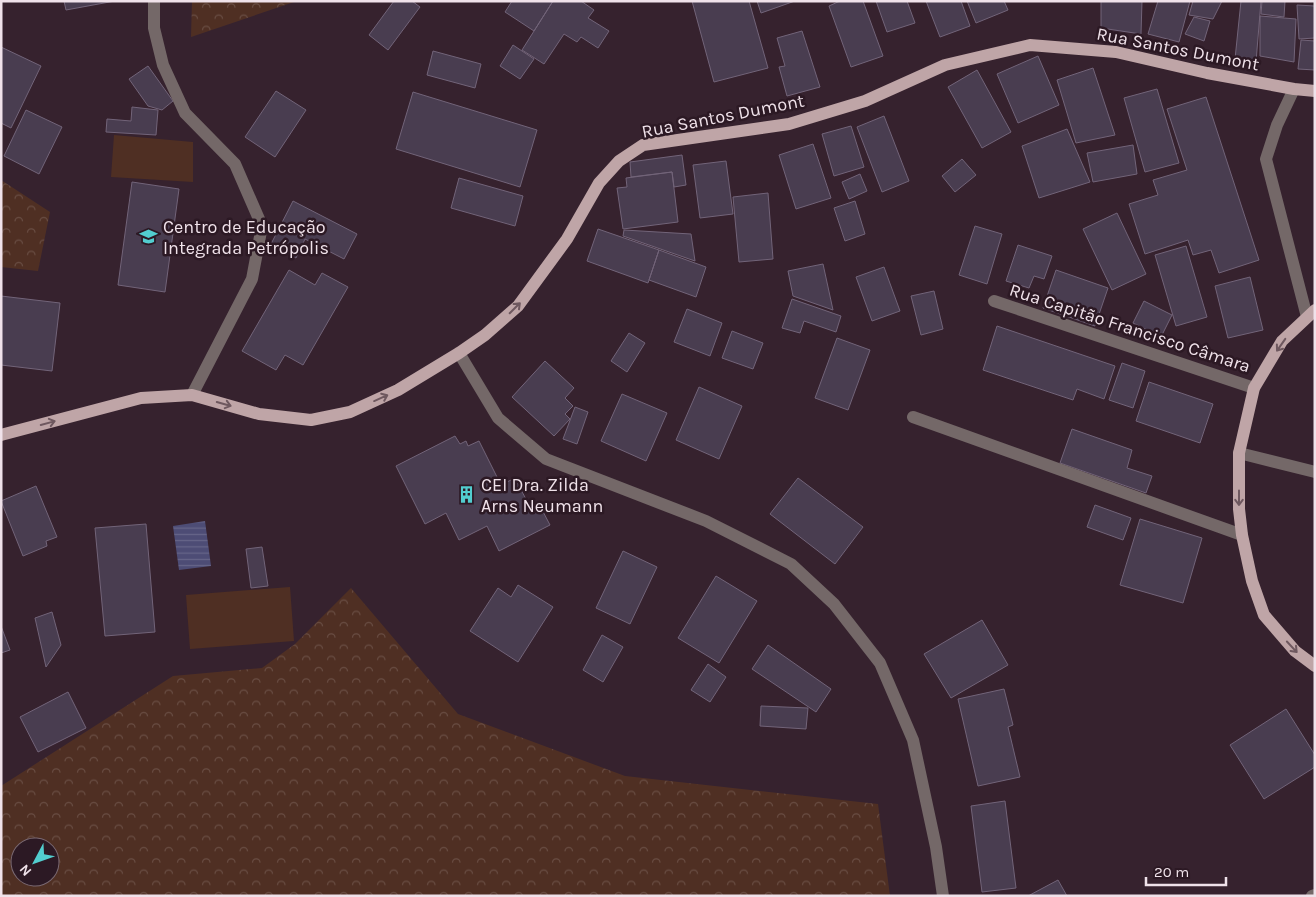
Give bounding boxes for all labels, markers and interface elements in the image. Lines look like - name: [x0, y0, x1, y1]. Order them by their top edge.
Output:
- street label: Rua Santos Dumont: [1095, 22, 1261, 76]
- street label: Rua Santos Dumont: [640, 89, 806, 143]
- place label: Centro de Educação Integrada Petrópolis: [163, 216, 329, 259]
- school or university icon: Centro de Educação Integrada Petrópolis: [139, 227, 159, 247]
- street label: Rua Capitão Francisco Câmara: [1007, 279, 1253, 377]
- one-way arrow: [509, 302, 521, 314]
- one-way arrow: [1276, 338, 1286, 352]
- one-way arrow: [373, 393, 388, 402]
- one-way arrow: [215, 400, 231, 409]
- one-way arrow: [40, 418, 56, 427]
- place label: CEI Dra. Zilda Arns Neumann: [481, 474, 603, 517]
- building icon: CEI Dra. Zilda Arns Neumann: [457, 485, 477, 505]
- one-way arrow: [1234, 490, 1244, 506]
- one-way arrow: [1286, 640, 1298, 653]
- north arrow: [10, 837, 60, 887]
- scale bar: [1146, 854, 1226, 886]
- text: N: [16, 861, 35, 880]
- text: 20 m: [1154, 863, 1189, 881]

